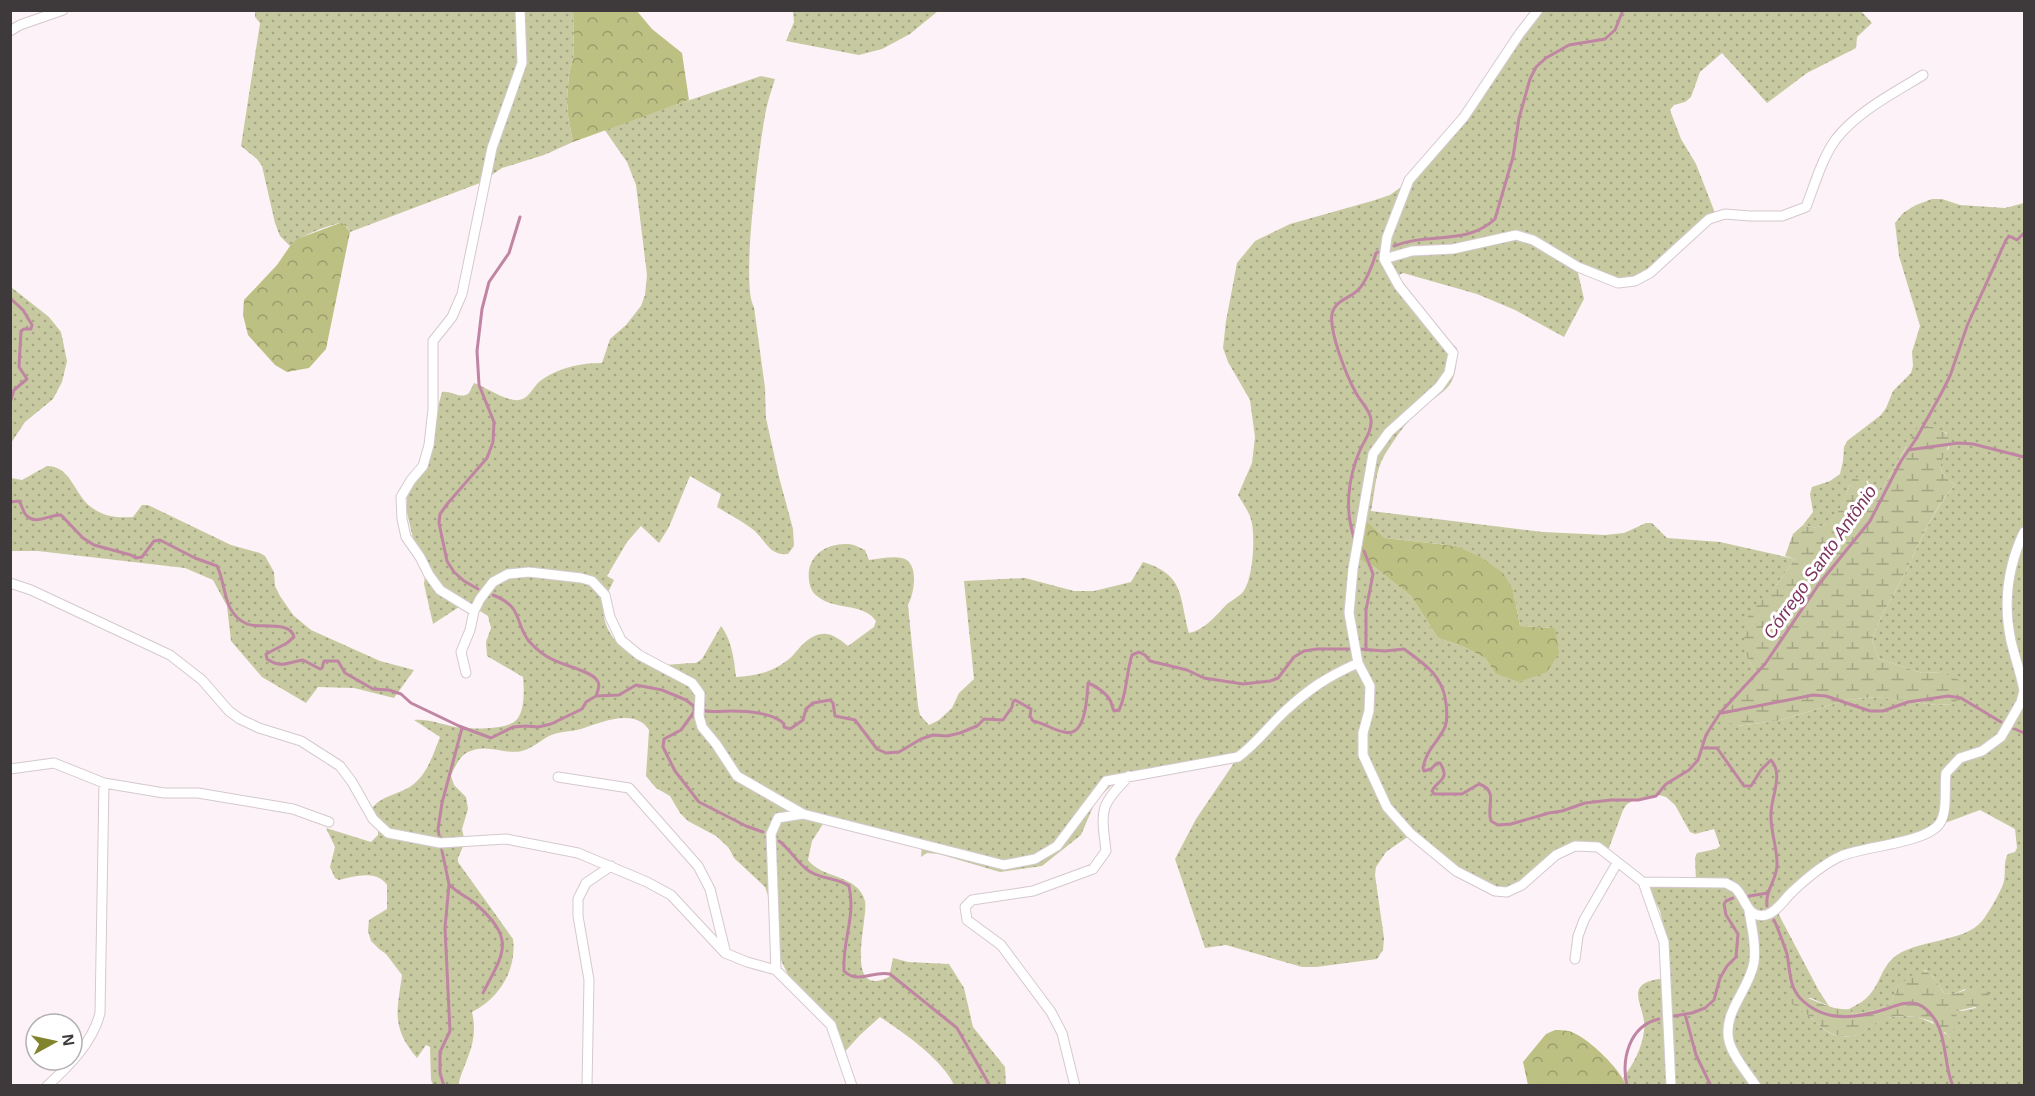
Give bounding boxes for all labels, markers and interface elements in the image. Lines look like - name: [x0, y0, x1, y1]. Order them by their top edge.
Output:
- water label: Córrego Santo Antônio: [1759, 482, 1881, 642]
- north arrow: [24, 1012, 84, 1072]
- text: N: [59, 1033, 78, 1047]

